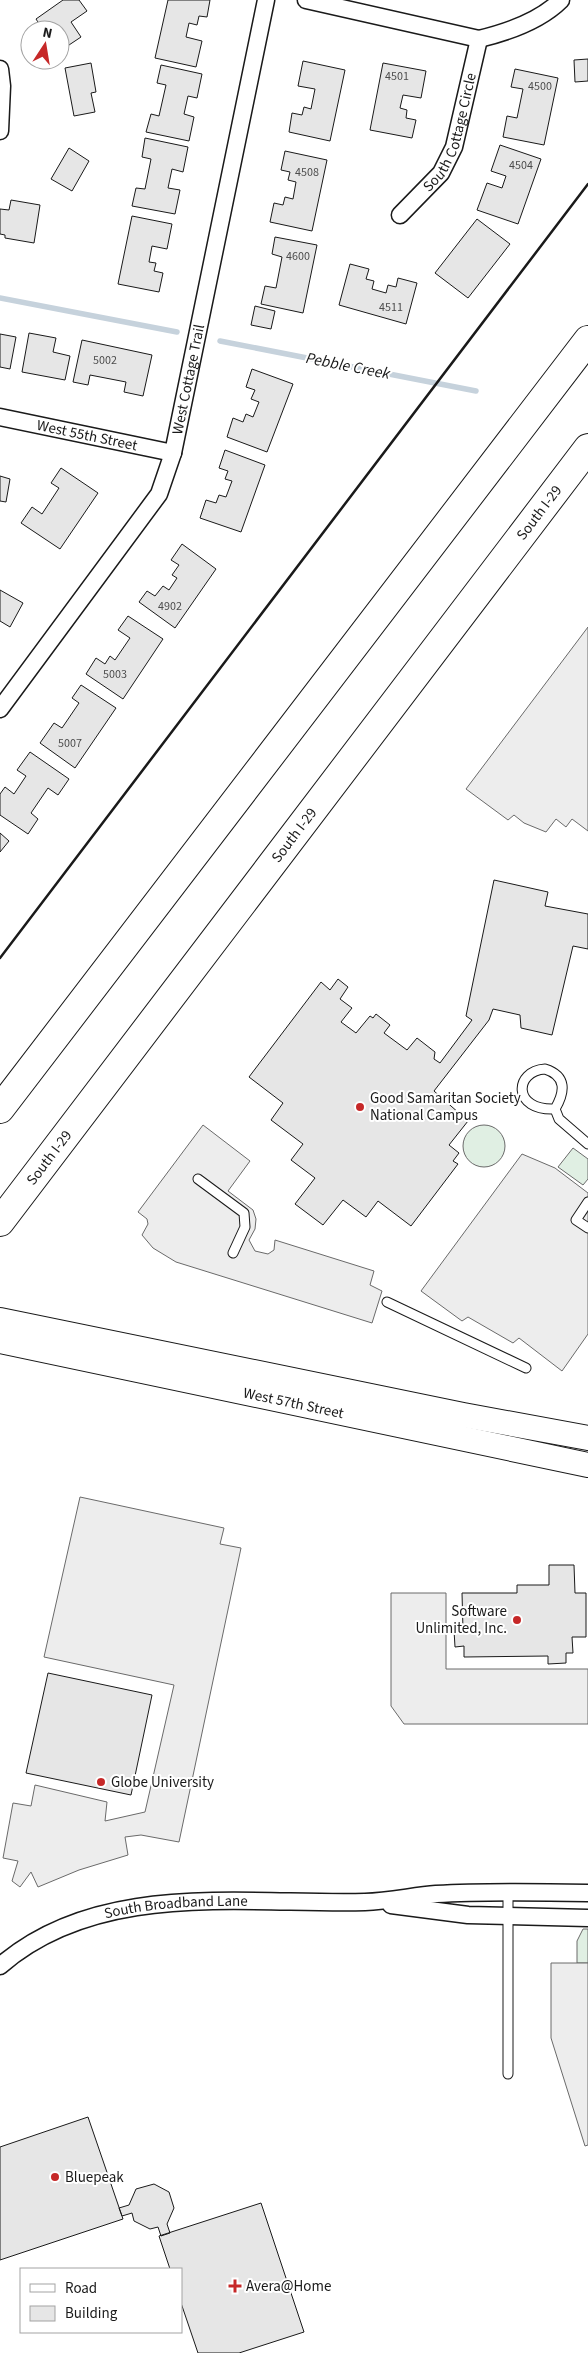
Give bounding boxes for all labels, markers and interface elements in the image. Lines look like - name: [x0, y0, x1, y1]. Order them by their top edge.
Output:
- north arrow: [20, 20, 70, 70]
- text: N: [41, 23, 54, 44]
- house number: 4501: [385, 68, 409, 85]
- street label: South Cottage Circle: [418, 71, 481, 196]
- house number: 4500: [528, 78, 552, 95]
- house number: 4504: [509, 157, 533, 174]
- house number: 4508: [295, 164, 319, 181]
- house number: 4600: [286, 248, 310, 265]
- house number: 4511: [379, 299, 403, 316]
- street label: West Cottage Trail: [167, 322, 210, 436]
- water label: Pebble Creek: [304, 347, 392, 385]
- house number: 5002: [93, 352, 117, 369]
- street label: West 55th Street: [35, 414, 139, 456]
- street label: South I-29: [511, 481, 567, 544]
- house number: 4902: [158, 598, 182, 615]
- house number: 5003: [103, 666, 127, 683]
- house number: 5007: [58, 735, 82, 752]
- street label: South I-29: [266, 803, 322, 867]
- place label: Good Samaritan Society National Campus: [370, 1088, 521, 1126]
- marker: Good Samaritan Society National Campus: [354, 1101, 366, 1113]
- street label: South I-29: [21, 1126, 77, 1189]
- street label: West 57th Street: [241, 1382, 346, 1424]
- place label: Software Unlimited, Inc.: [415, 1601, 507, 1639]
- marker: Software Unlimited, Inc.: [511, 1614, 523, 1626]
- place label: Globe University: [111, 1772, 214, 1793]
- marker: Globe University: [95, 1776, 107, 1788]
- street label: South Broadband Lane: [102, 1890, 248, 1924]
- place label: Bluepeak: [65, 2167, 124, 2188]
- marker: Bluepeak: [49, 2171, 61, 2183]
- legend: [20, 2268, 182, 2333]
- place label: Avera@Home: [246, 2276, 331, 2297]
- text: Road: [65, 2278, 97, 2299]
- marker: Avera@Home: [228, 2279, 242, 2293]
- text: Building: [65, 2303, 118, 2324]

